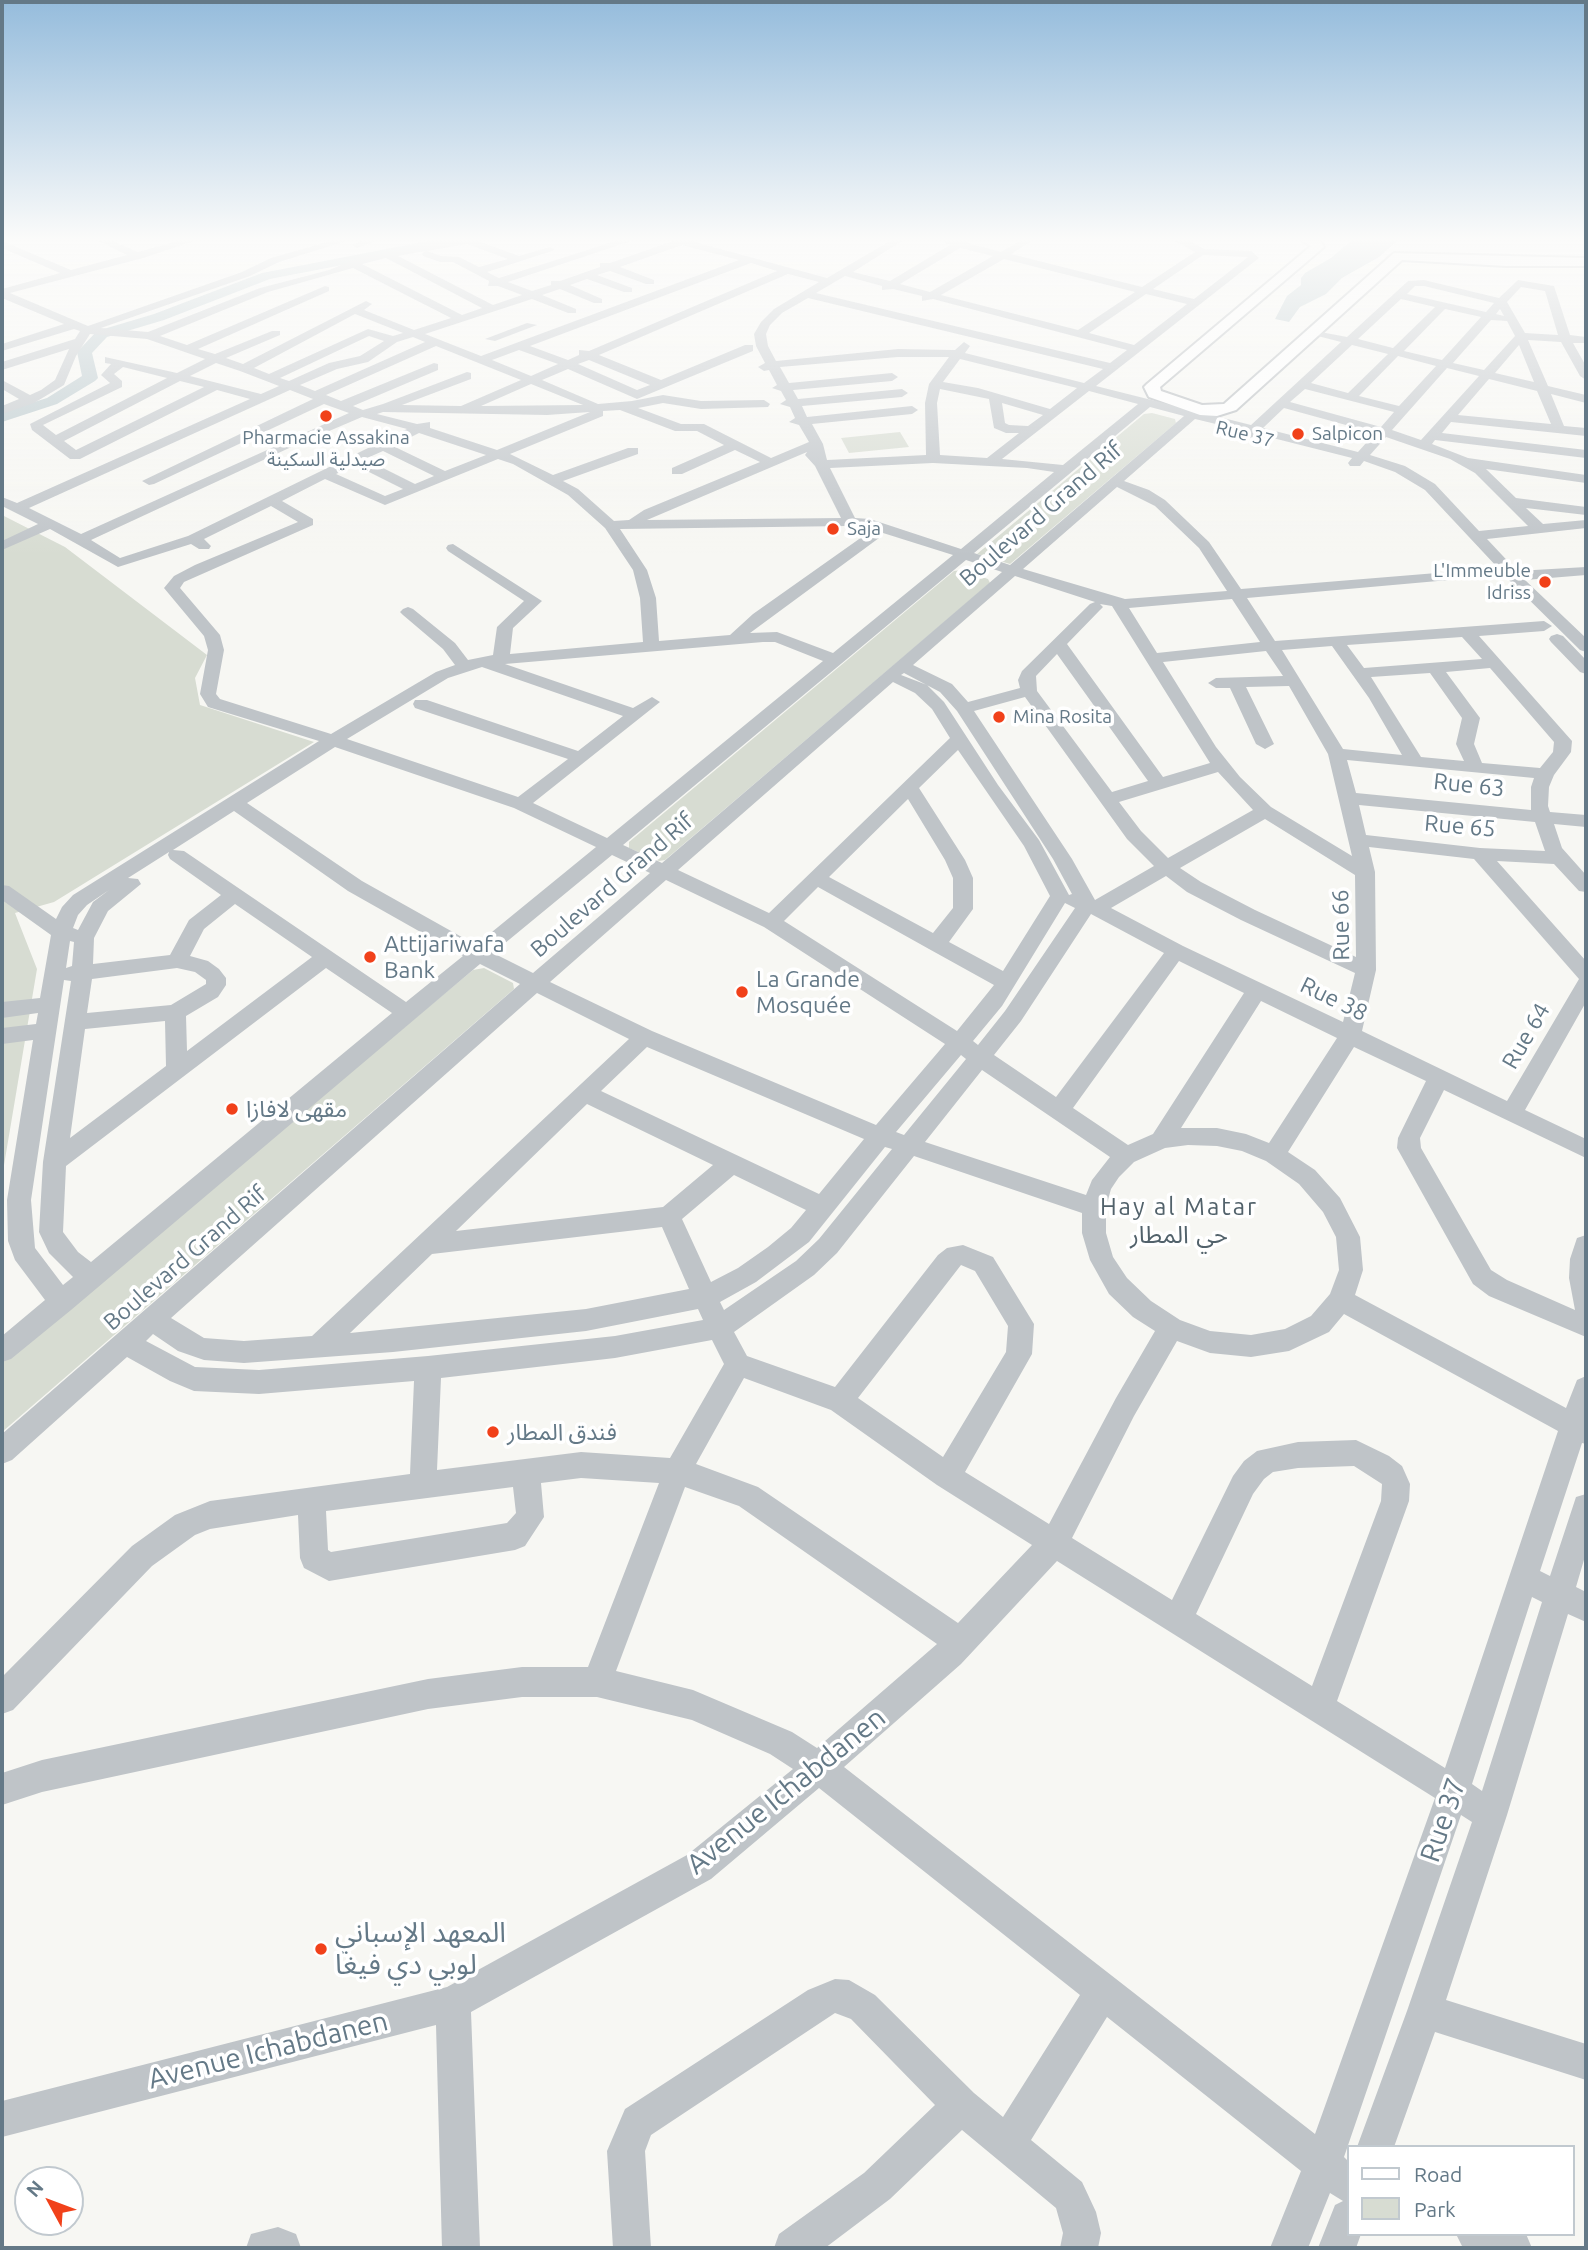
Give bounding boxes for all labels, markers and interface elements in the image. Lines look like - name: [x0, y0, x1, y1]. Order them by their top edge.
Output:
- marker: Pharmacie Assakina صيدلية السكينة: [318, 408, 334, 424]
- street label: Rue 37: [1214, 416, 1276, 452]
- place label: Salpicon: [1312, 423, 1383, 445]
- marker: Salpicon: [1290, 426, 1306, 442]
- place label: Pharmacie Assakina صيدلية السكينة: [242, 427, 410, 471]
- street label: Boulevard Grand Rif: [954, 436, 1128, 592]
- place label: Saja: [847, 518, 881, 540]
- marker: Saja: [825, 521, 841, 537]
- place label: L'Immeuble Idriss: [1433, 560, 1531, 604]
- marker: L'Immeuble Idriss: [1537, 574, 1553, 590]
- place label: Mina Rosita: [1013, 706, 1112, 728]
- marker: Mina Rosita: [991, 709, 1007, 725]
- street label: Rue 63: [1432, 768, 1506, 802]
- street label: Boulevard Grand Rif: [525, 807, 699, 963]
- street label: Rue 65: [1423, 809, 1497, 843]
- street label: Rue 66: [1327, 889, 1355, 961]
- place label: Attijariwafa Bank: [384, 930, 505, 984]
- marker: Attijariwafa Bank: [362, 949, 378, 965]
- place label: La Grande Mosquée: [756, 965, 860, 1019]
- street label: Rue 38: [1296, 971, 1372, 1027]
- marker: La Grande Mosquée: [734, 984, 750, 1000]
- street label: Rue 64: [1496, 998, 1556, 1074]
- place label: مقهى لافازا: [246, 1095, 347, 1123]
- marker: مقهى لافازا: [224, 1101, 240, 1117]
- street label: Boulevard Grand Rif: [98, 1180, 272, 1336]
- district label: Hay al Matar حي المطار: [1101, 1193, 1257, 1249]
- place label: فندق المطار: [507, 1418, 617, 1446]
- marker: فندق المطار: [485, 1424, 501, 1440]
- street label: Avenue Ichabdanen: [680, 1701, 892, 1881]
- street label: Rue 37: [1413, 1773, 1473, 1867]
- place label: المعهد الإسباني لوبي دي فيغا: [335, 1916, 506, 1982]
- marker: المعهد الإسباني لوبي دي فيغا: [313, 1941, 329, 1957]
- street label: Avenue Ichabdanen: [145, 2004, 391, 2096]
- legend: [1346, 2145, 1574, 2236]
- text: Road: [1414, 2162, 1462, 2186]
- north arrow: [14, 2166, 84, 2236]
- text: N: [22, 2176, 48, 2201]
- text: Park: [1414, 2197, 1456, 2221]

